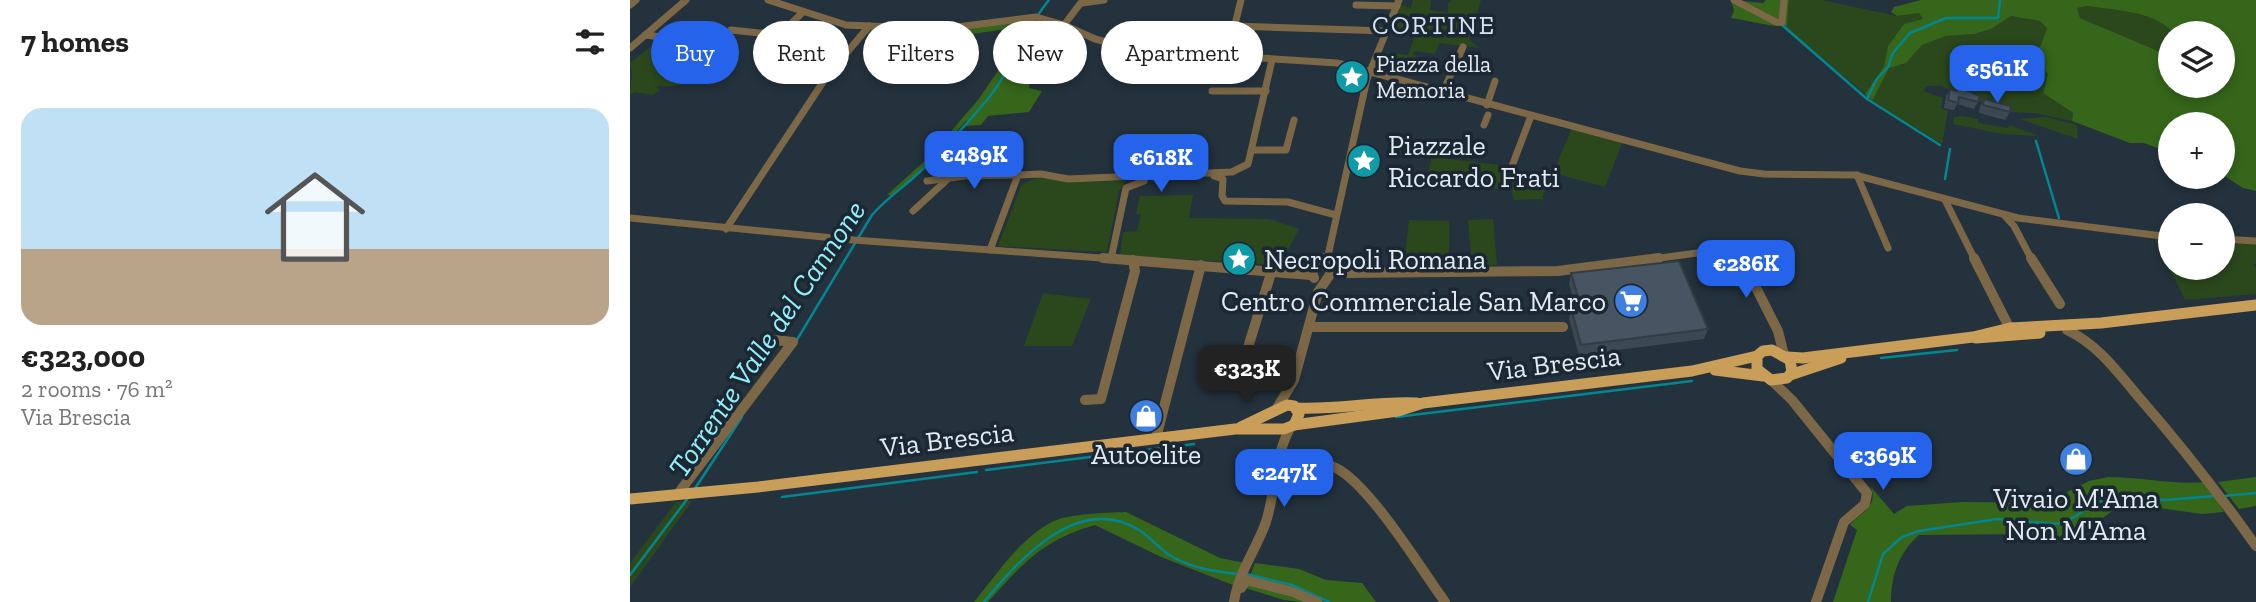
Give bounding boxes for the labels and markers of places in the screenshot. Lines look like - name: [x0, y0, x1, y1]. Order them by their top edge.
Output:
- pin: €561K: [1948, 46, 2046, 105]
- place label: Piazza della Memoria: [1376, 50, 1491, 104]
- place icon: Piazza della Memoria: [1333, 58, 1371, 96]
- place label: Piazzale Riccardo Frati: [1388, 129, 1560, 194]
- pin: €489K: [925, 132, 1023, 191]
- pin: €618K: [1112, 134, 1210, 194]
- place icon: Piazzale Riccardo Frati: [1345, 142, 1383, 180]
- place icon: Necropoli Romana: [1220, 240, 1258, 278]
- pin: €286K: [1697, 240, 1795, 300]
- place label: Necropoli Romana: [1264, 243, 1487, 276]
- supermarket icon: Centro Commerciale San Marco: [1612, 282, 1650, 320]
- place label: Centro Commerciale San Marco: [1221, 285, 1606, 318]
- pin: €323K: [1198, 346, 1296, 405]
- shop icon: Autoelite: [1127, 397, 1165, 435]
- pin: €369K: [1834, 433, 1932, 492]
- place label: Autoelite: [1091, 438, 1201, 471]
- shop icon: Vivaio M'Ama Non M'Ama: [2057, 440, 2095, 478]
- pin: €247K: [1235, 449, 1333, 509]
- place label: Vivaio M'Ama Non M'Ama: [1992, 482, 2159, 547]

